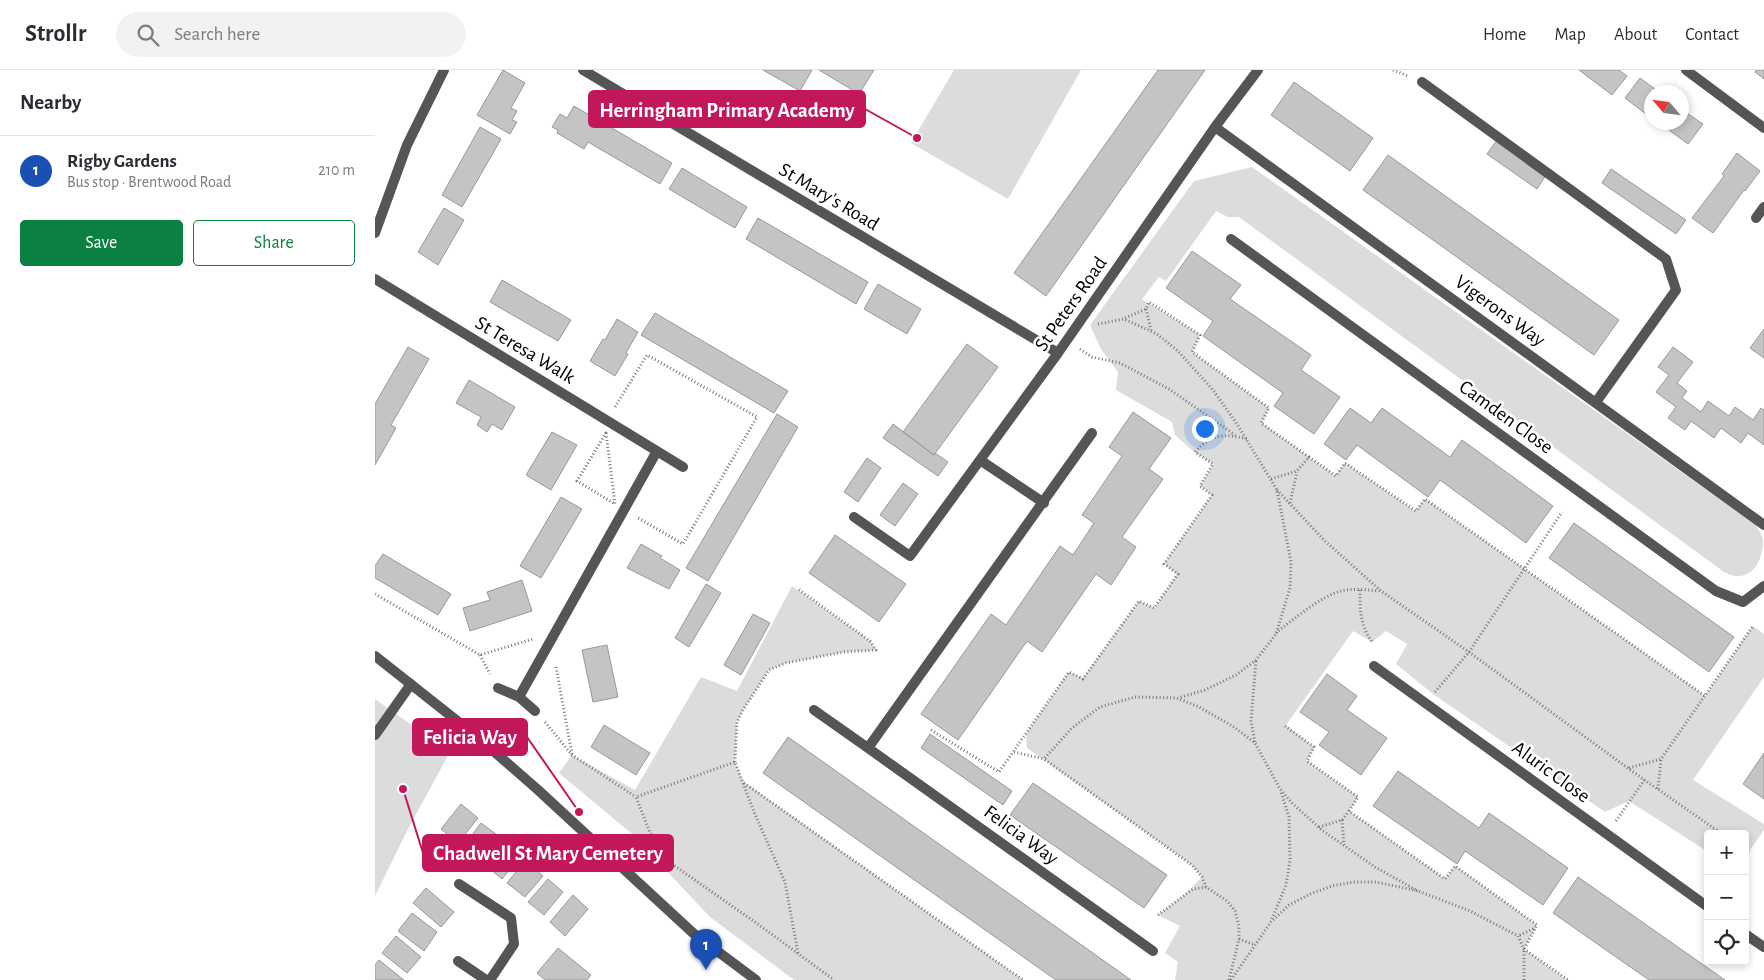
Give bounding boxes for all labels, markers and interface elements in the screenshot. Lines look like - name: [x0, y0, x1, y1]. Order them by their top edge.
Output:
- search box: [116, 12, 466, 57]
- icon: search: [134, 21, 162, 49]
- text: Strollr: [25, 22, 86, 46]
- text: Search here: [174, 25, 260, 44]
- text: Home: [1483, 26, 1526, 44]
- text: Map: [1554, 26, 1586, 44]
- text: About: [1614, 26, 1657, 44]
- text: Contact: [1685, 26, 1739, 44]
- north arrow: [1644, 85, 1689, 130]
- callout: Herringham Primary Academy: [589, 91, 865, 127]
- text: Nearby: [20, 92, 81, 113]
- text: Herringham Primary Academy: [599, 100, 855, 121]
- text: Rigby Gardens: [67, 152, 177, 171]
- street label: St Mary's Road: [776, 159, 882, 235]
- text: 1: [33, 162, 39, 178]
- text: 210 m: [318, 162, 355, 178]
- text: Bus stop · Brentwood Road: [67, 174, 231, 190]
- button: Save: [20, 220, 183, 266]
- button: Share: [193, 220, 355, 266]
- street label: St Peters Road: [1031, 253, 1111, 355]
- street label: Vigerons Way: [1451, 272, 1549, 351]
- street label: St Teresa Walk: [472, 312, 578, 388]
- street label: Camden Close: [1455, 376, 1557, 458]
- your location: [1192, 416, 1218, 442]
- callout: Felicia Way: [413, 719, 527, 755]
- text: Felicia Way: [423, 727, 518, 748]
- street label: Aluric Close: [1508, 737, 1594, 807]
- street label: Felicia Way: [980, 802, 1062, 869]
- map controls: [1704, 830, 1749, 965]
- button: +: [1704, 830, 1749, 875]
- callout: Chadwell St Mary Cemetery: [423, 835, 673, 871]
- text: Chadwell St Mary Cemetery: [433, 843, 664, 864]
- button: −: [1704, 875, 1749, 920]
- button: locate: [1704, 920, 1749, 965]
- pin: 1: [690, 929, 722, 970]

